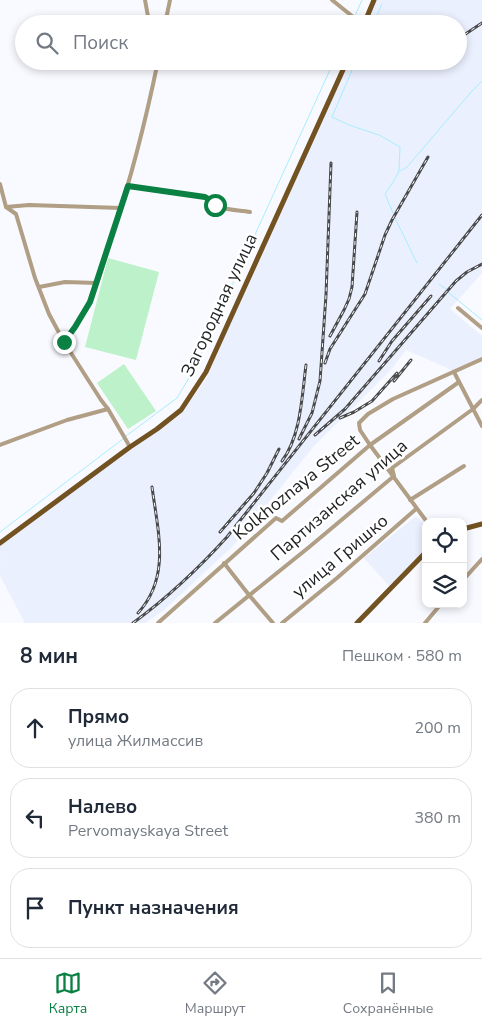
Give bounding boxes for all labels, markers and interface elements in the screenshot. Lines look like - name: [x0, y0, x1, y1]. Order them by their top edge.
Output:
- search box: [15, 15, 467, 70]
- icon: search: [33, 29, 61, 57]
- text: Поиск: [73, 30, 128, 56]
- route start: [204, 194, 227, 217]
- street label: Загородная улица: [175, 229, 263, 381]
- route end: [53, 331, 76, 354]
- street label: Kolkhoznaya Street: [228, 428, 365, 545]
- street label: Партизанская улица: [265, 434, 413, 566]
- street label: улица Гришко: [287, 509, 393, 603]
- map controls: [422, 518, 467, 608]
- button: locate: [422, 518, 467, 563]
- button: layers: [422, 563, 467, 608]
- text: 8 мин: [20, 642, 78, 670]
- text: Пешком · 580 m: [342, 645, 462, 667]
- text: Прямо: [68, 704, 129, 730]
- icon: ahead: [21, 714, 49, 742]
- text: 200 m: [414, 717, 461, 739]
- text: улица Жилмассив: [68, 730, 203, 752]
- text: Налево: [68, 794, 137, 820]
- icon: left: [21, 804, 49, 832]
- text: 380 m: [414, 807, 461, 829]
- text: Pervomayskaya Street: [68, 820, 228, 842]
- icon: arrive: [21, 894, 49, 922]
- text: Пункт назначения: [68, 895, 239, 921]
- tab: Карта: [49, 969, 87, 1018]
- tab: Маршрут: [185, 969, 245, 1018]
- tab: Сохранённые: [343, 969, 433, 1018]

